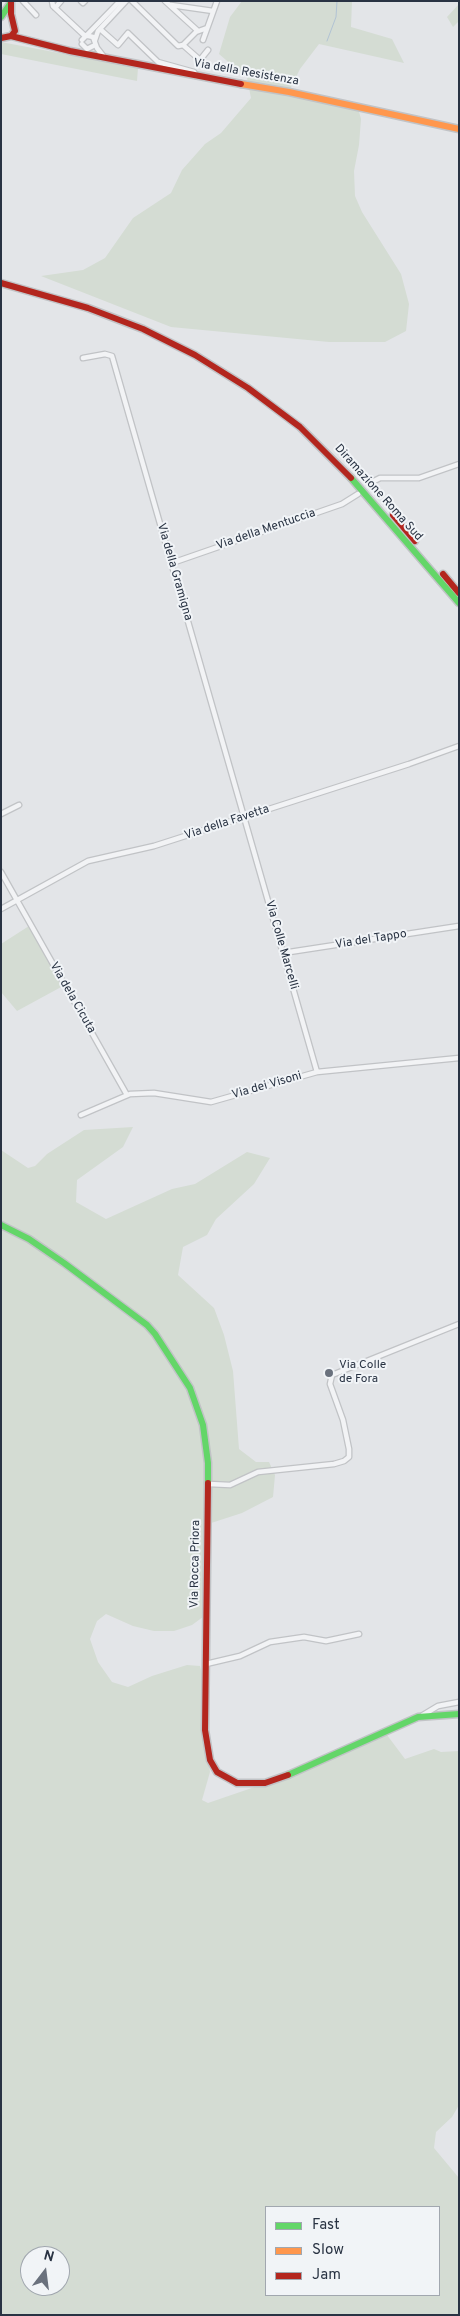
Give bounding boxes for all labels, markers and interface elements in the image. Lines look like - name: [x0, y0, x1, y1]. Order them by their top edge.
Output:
- street label: Via della Resistenza: [192, 57, 300, 89]
- street label: Diramazione Roma Sud: [331, 442, 425, 544]
- street label: Via della Mentuccia: [215, 506, 317, 554]
- street label: Via della Gramigna: [153, 521, 195, 623]
- street label: Via della Favetta: [183, 803, 271, 843]
- street label: Via Colle Marcelli: [261, 899, 301, 991]
- street label: Via del Tappo: [334, 927, 408, 953]
- street label: Via dela Cicuta: [46, 960, 98, 1036]
- street label: Via dei Visoni: [230, 1069, 304, 1103]
- place label: Via Colle de Fora: [339, 1359, 386, 1387]
- marker: Via Colle de Fora: [323, 1367, 335, 1379]
- street label: Via Rocca Priora: [188, 1520, 204, 1608]
- legend: [265, 2206, 440, 2296]
- text: Fast: [312, 2216, 340, 2235]
- text: Slow: [312, 2241, 344, 2260]
- north arrow: [20, 2246, 70, 2296]
- text: N: [42, 2247, 56, 2267]
- text: Jam: [312, 2266, 341, 2285]

